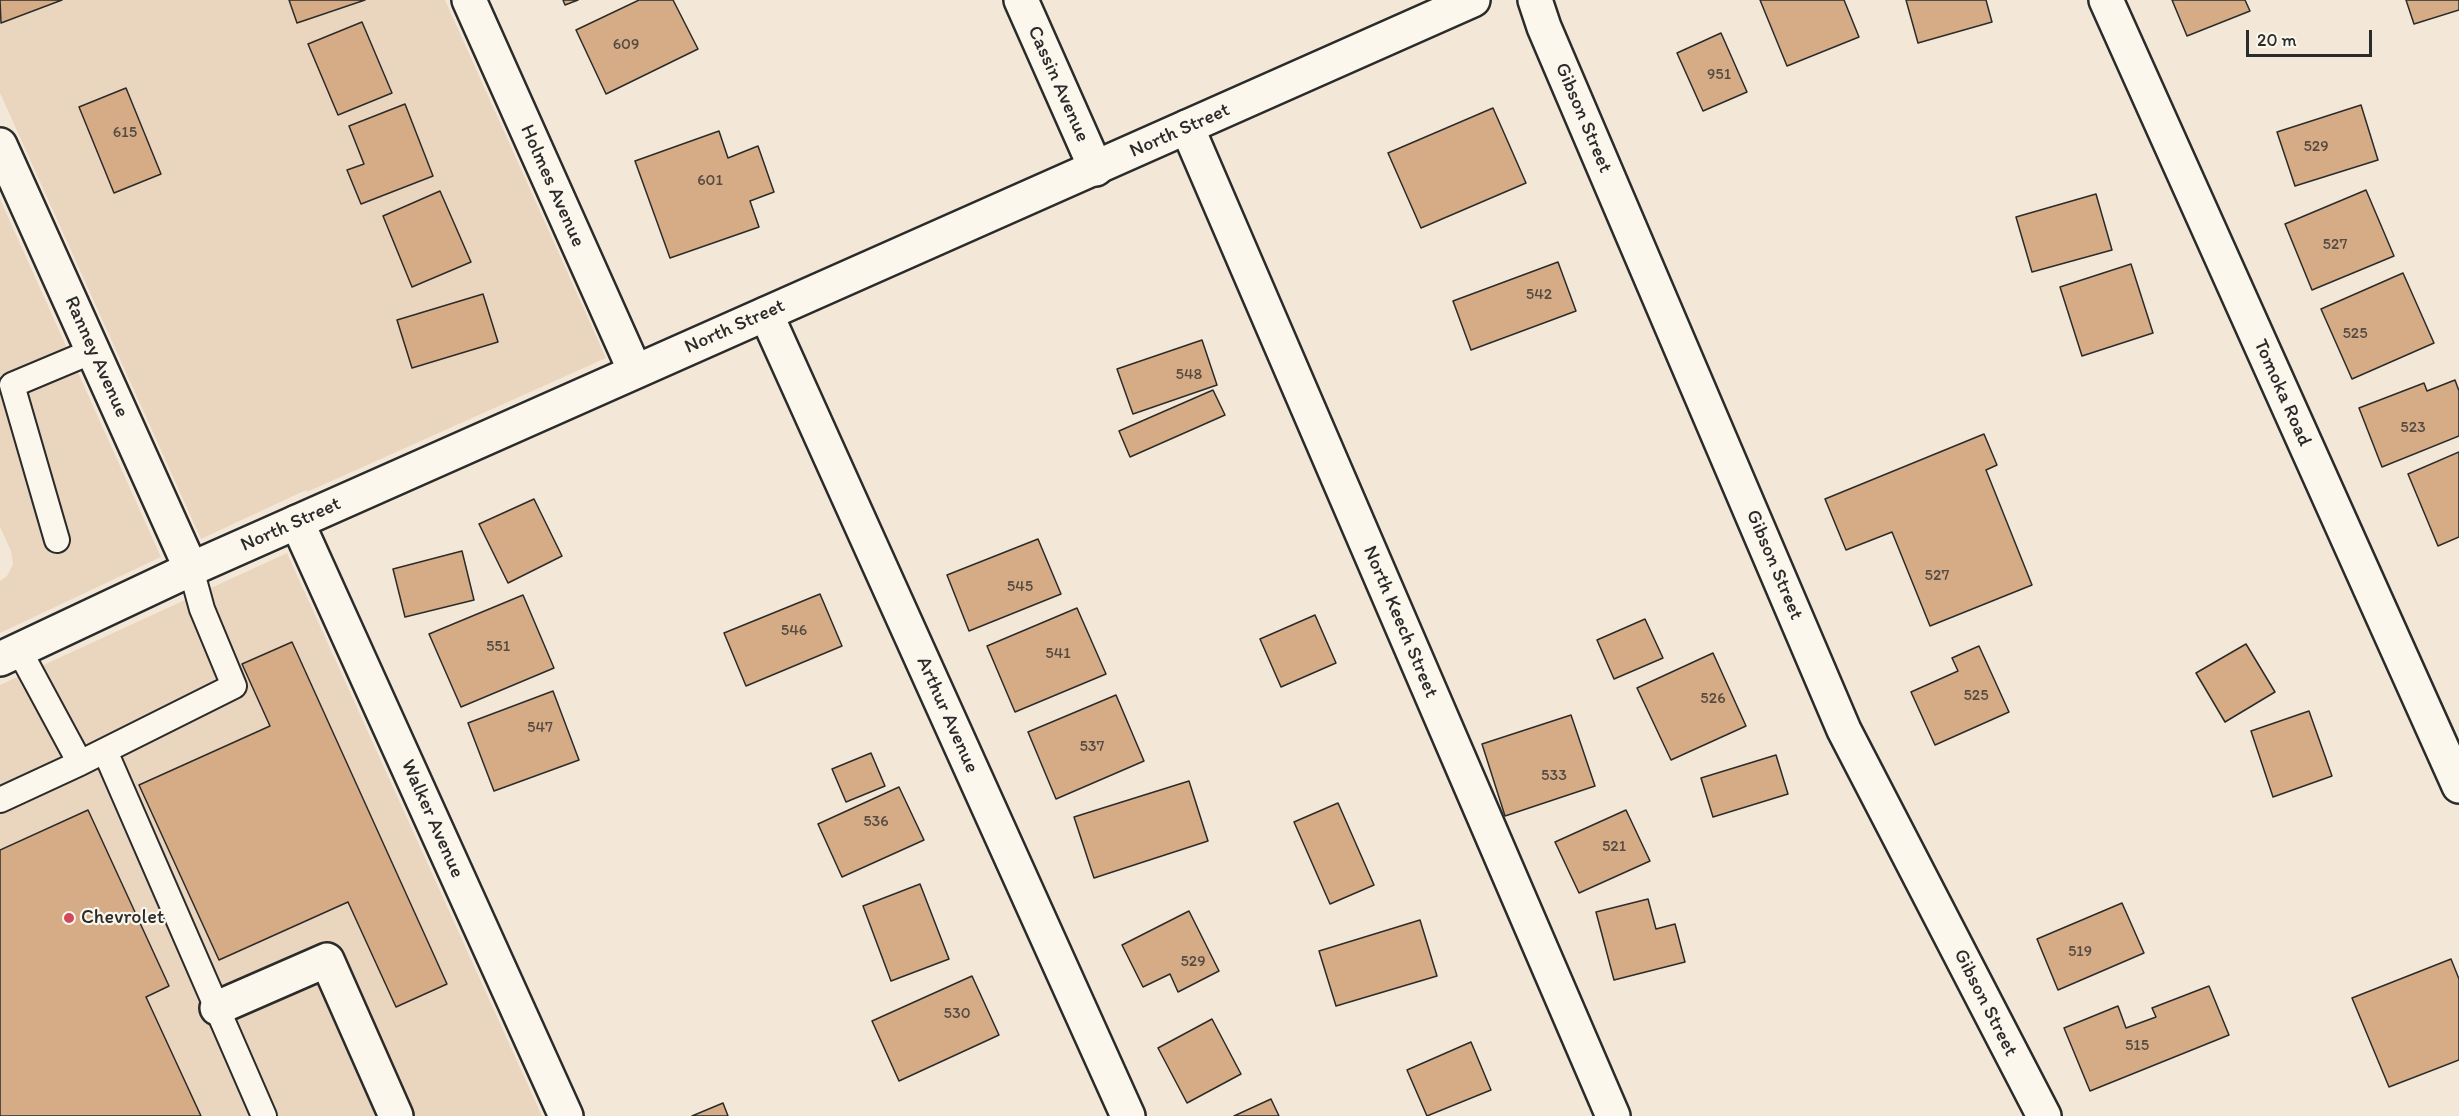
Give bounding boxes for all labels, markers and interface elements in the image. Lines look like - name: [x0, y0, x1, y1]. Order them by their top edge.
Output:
- scale bar: [2249, 18, 2375, 56]
- street label: Cassin Avenue: [1022, 22, 1094, 146]
- text: 20 m: [2257, 29, 2297, 51]
- house number: 609: [613, 35, 639, 55]
- street label: Gibson Street: [1549, 59, 1617, 177]
- house number: 951: [1707, 65, 1731, 85]
- street label: North Street: [1126, 98, 1234, 164]
- street label: Holmes Avenue: [514, 121, 590, 251]
- house number: 615: [113, 123, 137, 143]
- house number: 529: [2303, 137, 2329, 157]
- house number: 601: [697, 171, 723, 191]
- house number: 527: [2323, 235, 2347, 255]
- house number: 542: [1526, 285, 1552, 305]
- street label: Ranney Avenue: [59, 293, 133, 421]
- street label: North Street: [681, 294, 789, 360]
- house number: 525: [2342, 324, 2368, 344]
- street label: Tomoka Road: [2248, 336, 2316, 450]
- house number: 548: [1176, 365, 1202, 385]
- house number: 523: [2400, 418, 2426, 438]
- street label: North Street: [237, 492, 345, 558]
- street label: Gibson Street: [1740, 506, 1808, 624]
- street label: North Keech Street: [1357, 542, 1443, 702]
- house number: 527: [1925, 566, 1949, 586]
- house number: 545: [1007, 577, 1033, 597]
- house number: 546: [781, 621, 807, 641]
- house number: 551: [486, 637, 510, 657]
- house number: 541: [1045, 644, 1071, 664]
- street label: Arthur Avenue: [911, 653, 983, 777]
- house number: 525: [1963, 686, 1989, 706]
- house number: 526: [1700, 689, 1726, 709]
- house number: 547: [527, 718, 553, 738]
- house number: 537: [1079, 737, 1105, 757]
- street label: Walker Avenue: [395, 756, 469, 882]
- house number: 533: [1541, 766, 1567, 786]
- house number: 536: [863, 812, 889, 832]
- house number: 521: [1602, 837, 1626, 857]
- place label: Chevrolet: [81, 906, 164, 930]
- marker: Chevrolet: [62, 911, 76, 925]
- house number: 519: [2068, 942, 2092, 962]
- street label: Gibson Street: [1948, 945, 2022, 1061]
- house number: 529: [1180, 952, 1206, 972]
- house number: 530: [944, 1004, 970, 1024]
- house number: 515: [2125, 1036, 2149, 1056]

